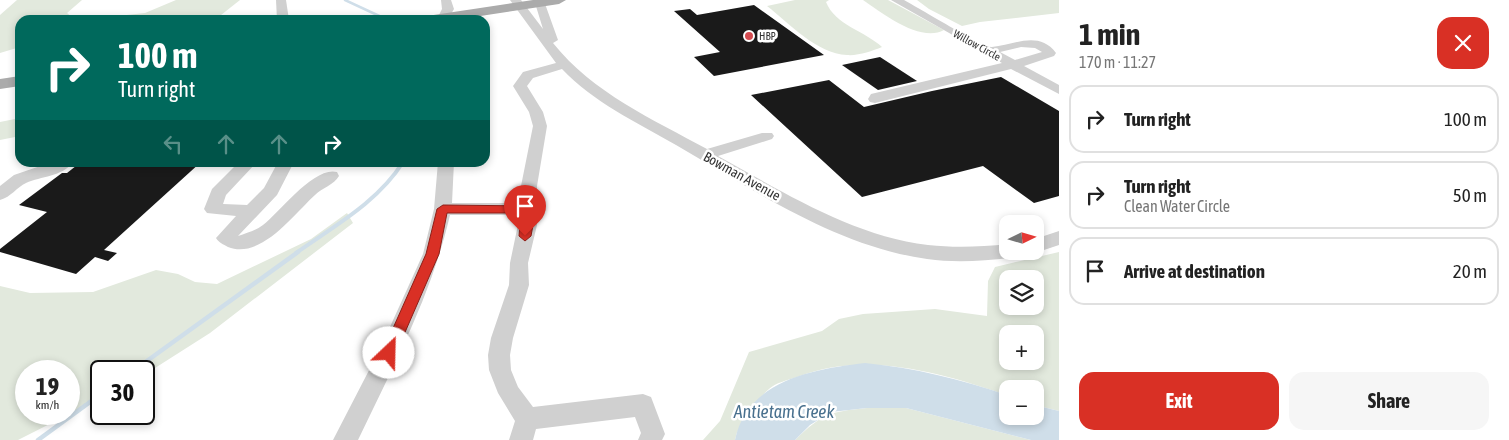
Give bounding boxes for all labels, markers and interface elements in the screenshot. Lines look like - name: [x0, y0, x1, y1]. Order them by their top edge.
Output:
- text: 1 min: [1079, 17, 1140, 51]
- button: close: [1437, 17, 1489, 69]
- street label: Willow Circle: [951, 27, 1003, 63]
- marker: HBP: [743, 30, 755, 42]
- place label: HBP: [759, 30, 776, 42]
- icon: right: [35, 35, 100, 100]
- text: 100 m: [118, 35, 197, 75]
- text: 170 m · 11:27: [1079, 53, 1156, 71]
- text: Turn right: [118, 76, 195, 102]
- icon: right: [1081, 105, 1109, 133]
- text: Turn right: [1124, 108, 1191, 130]
- text: 100 m: [1444, 108, 1487, 130]
- icon: left: [159, 130, 187, 158]
- icon: ahead: [212, 130, 240, 158]
- icon: ahead: [265, 130, 293, 158]
- icon: right: [318, 130, 346, 158]
- street label: Bowman Avenue: [701, 148, 783, 204]
- text: Turn right: [1124, 175, 1191, 197]
- icon: right: [1081, 181, 1109, 209]
- text: 50 m: [1453, 184, 1487, 206]
- pin: [504, 185, 546, 236]
- icon: arrive: [511, 192, 539, 220]
- text: Clean Water Circle: [1124, 197, 1230, 215]
- north arrow: [999, 215, 1044, 260]
- map controls: [999, 215, 1044, 425]
- icon: arrive: [1081, 257, 1109, 285]
- text: Arrive at destination: [1124, 260, 1265, 282]
- text: 20 m: [1453, 260, 1487, 282]
- button: layers: [999, 270, 1044, 315]
- button: +: [999, 325, 1044, 370]
- position arrow: [362, 326, 414, 378]
- speed limit sign: 30: [90, 360, 155, 425]
- text: 19: [36, 372, 59, 400]
- button: Exit: [1079, 372, 1279, 430]
- button: Share: [1289, 372, 1489, 430]
- button: −: [999, 380, 1044, 425]
- text: km/h: [36, 398, 59, 412]
- water label: Antietam Creek: [733, 401, 835, 422]

